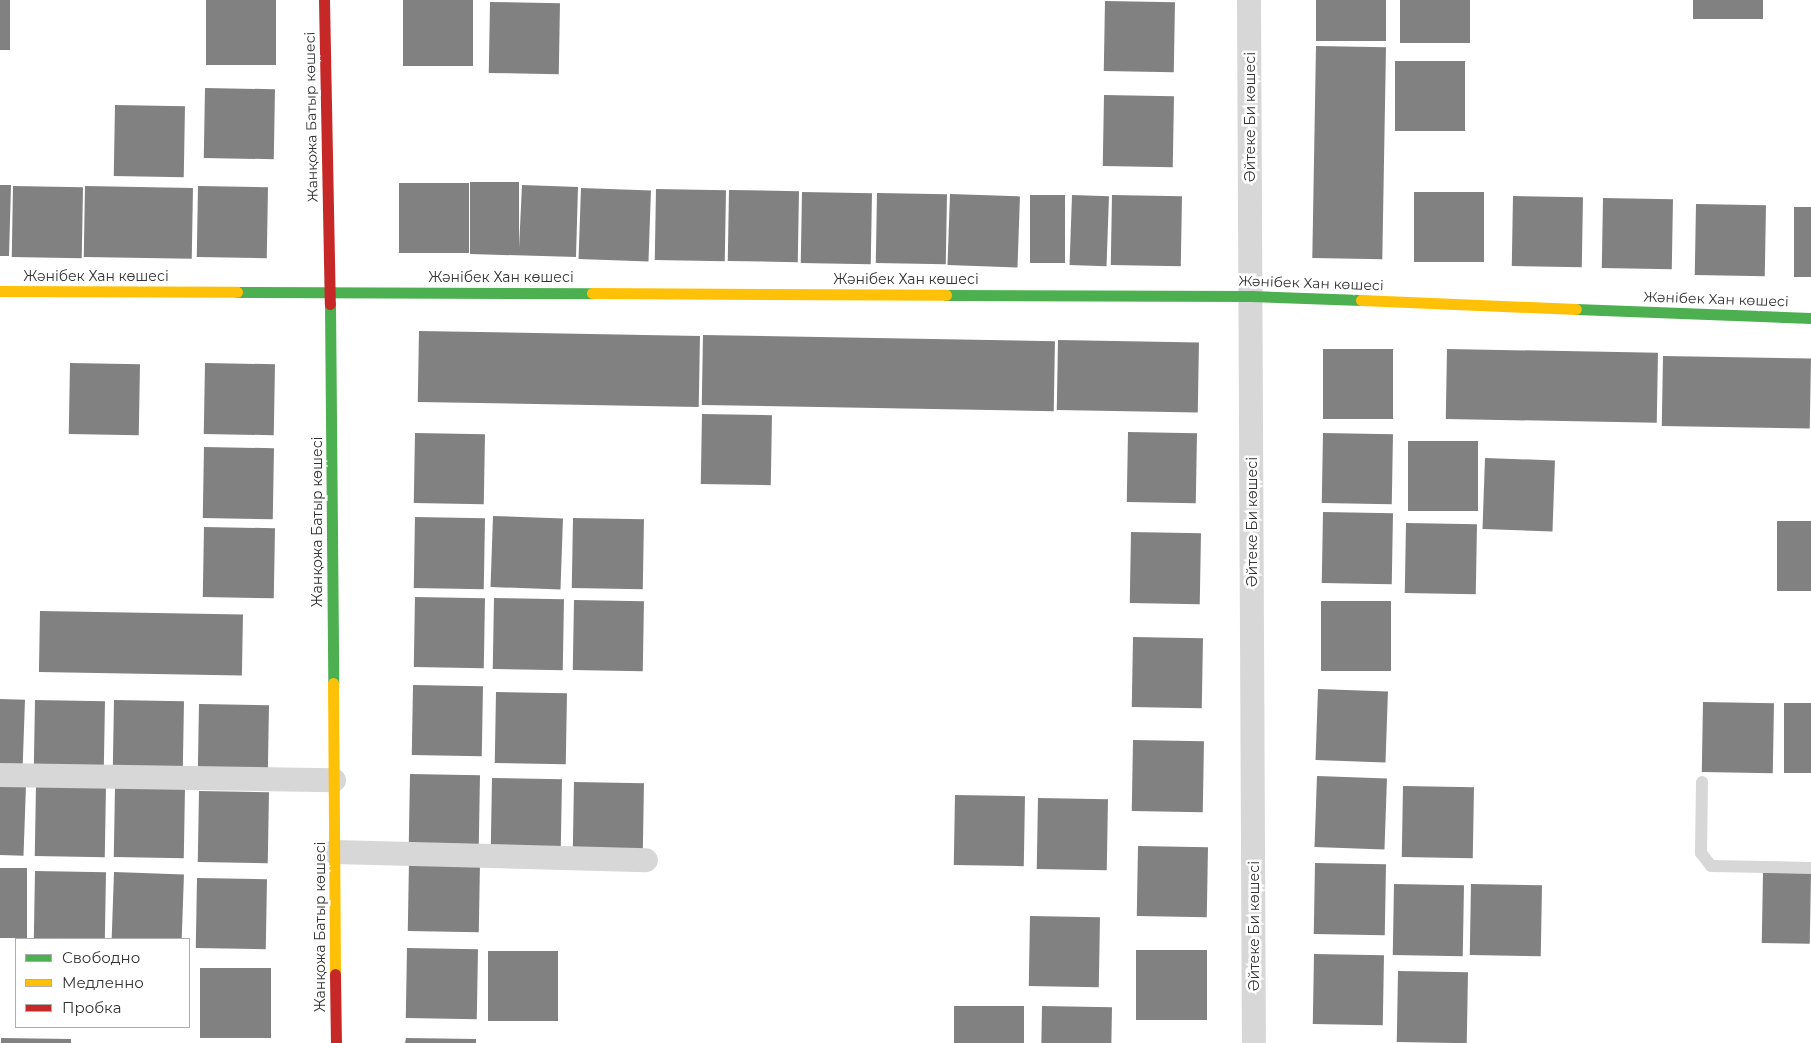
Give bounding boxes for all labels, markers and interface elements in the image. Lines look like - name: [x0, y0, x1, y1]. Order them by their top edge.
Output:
- street label: Жанқожа Батыр көшесі: [301, 32, 321, 202]
- street label: Әйтеке Би көшесі: [1242, 52, 1258, 182]
- street label: Жәнібек Хан көшесі: [23, 268, 169, 284]
- street label: Жәнібек Хан көшесі: [428, 269, 574, 285]
- street label: Жәнібек Хан көшесі: [833, 271, 979, 287]
- street label: Жәнібек Хан көшесі: [1238, 272, 1384, 294]
- street label: Жәнібек Хан көшесі: [1643, 288, 1789, 310]
- street label: Жанқожа Батыр көшесі: [309, 437, 325, 607]
- street label: Әйтеке Би көшесі: [1244, 457, 1260, 587]
- street label: Жанқожа Батыр көшесі: [312, 842, 328, 1012]
- street label: Әйтеке Би көшесі: [1246, 861, 1262, 991]
- legend: [15, 938, 190, 1028]
- text: Свободно: [62, 948, 140, 967]
- text: Медленно: [62, 973, 144, 992]
- text: Пробка: [62, 998, 121, 1017]

